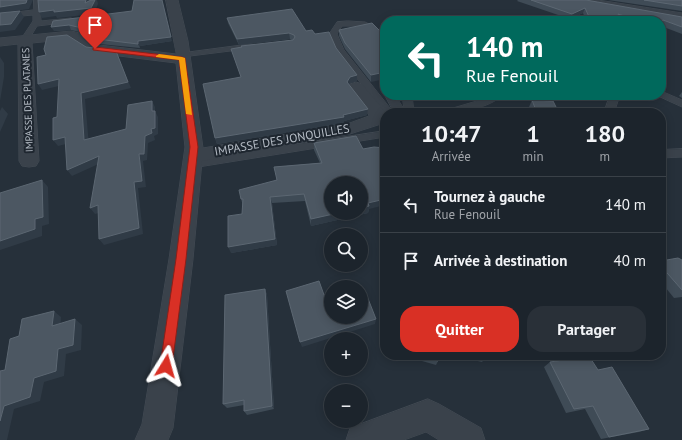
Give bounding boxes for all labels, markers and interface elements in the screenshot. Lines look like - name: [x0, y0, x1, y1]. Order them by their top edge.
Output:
- pin: [78, 8, 112, 49]
- icon: arrive: [84, 14, 106, 36]
- text: 140 m: [466, 28, 543, 65]
- icon: left: [400, 32, 452, 84]
- street label: IMPASSE DES PLATANES: [19, 48, 36, 152]
- text: Rue Fenouil: [466, 64, 558, 87]
- text: 10:47: [421, 118, 482, 149]
- text: 1: [526, 118, 540, 149]
- text: 180: [584, 118, 625, 149]
- street label: IMPASSE DES JONQUILLES: [213, 120, 351, 159]
- text: Arrivée: [432, 148, 471, 165]
- text: min: [522, 148, 544, 165]
- text: m: [600, 148, 610, 165]
- map controls: [324, 176, 368, 428]
- button: sound: [324, 176, 368, 220]
- text: Tournez à gauche: [434, 187, 545, 206]
- icon: left: [400, 194, 422, 216]
- text: 140 m: [605, 195, 646, 214]
- text: Rue Fenouil: [434, 206, 500, 223]
- button: search: [324, 228, 368, 272]
- icon: arrive: [400, 250, 422, 272]
- text: Arrivée à destination: [434, 251, 567, 270]
- text: 40 m: [613, 251, 646, 270]
- button: layers: [324, 280, 368, 324]
- button: Quitter: [400, 306, 519, 352]
- button: Partager: [527, 306, 646, 352]
- button: +: [324, 332, 368, 376]
- position arrow: [145, 345, 187, 387]
- button: −: [324, 384, 368, 428]

